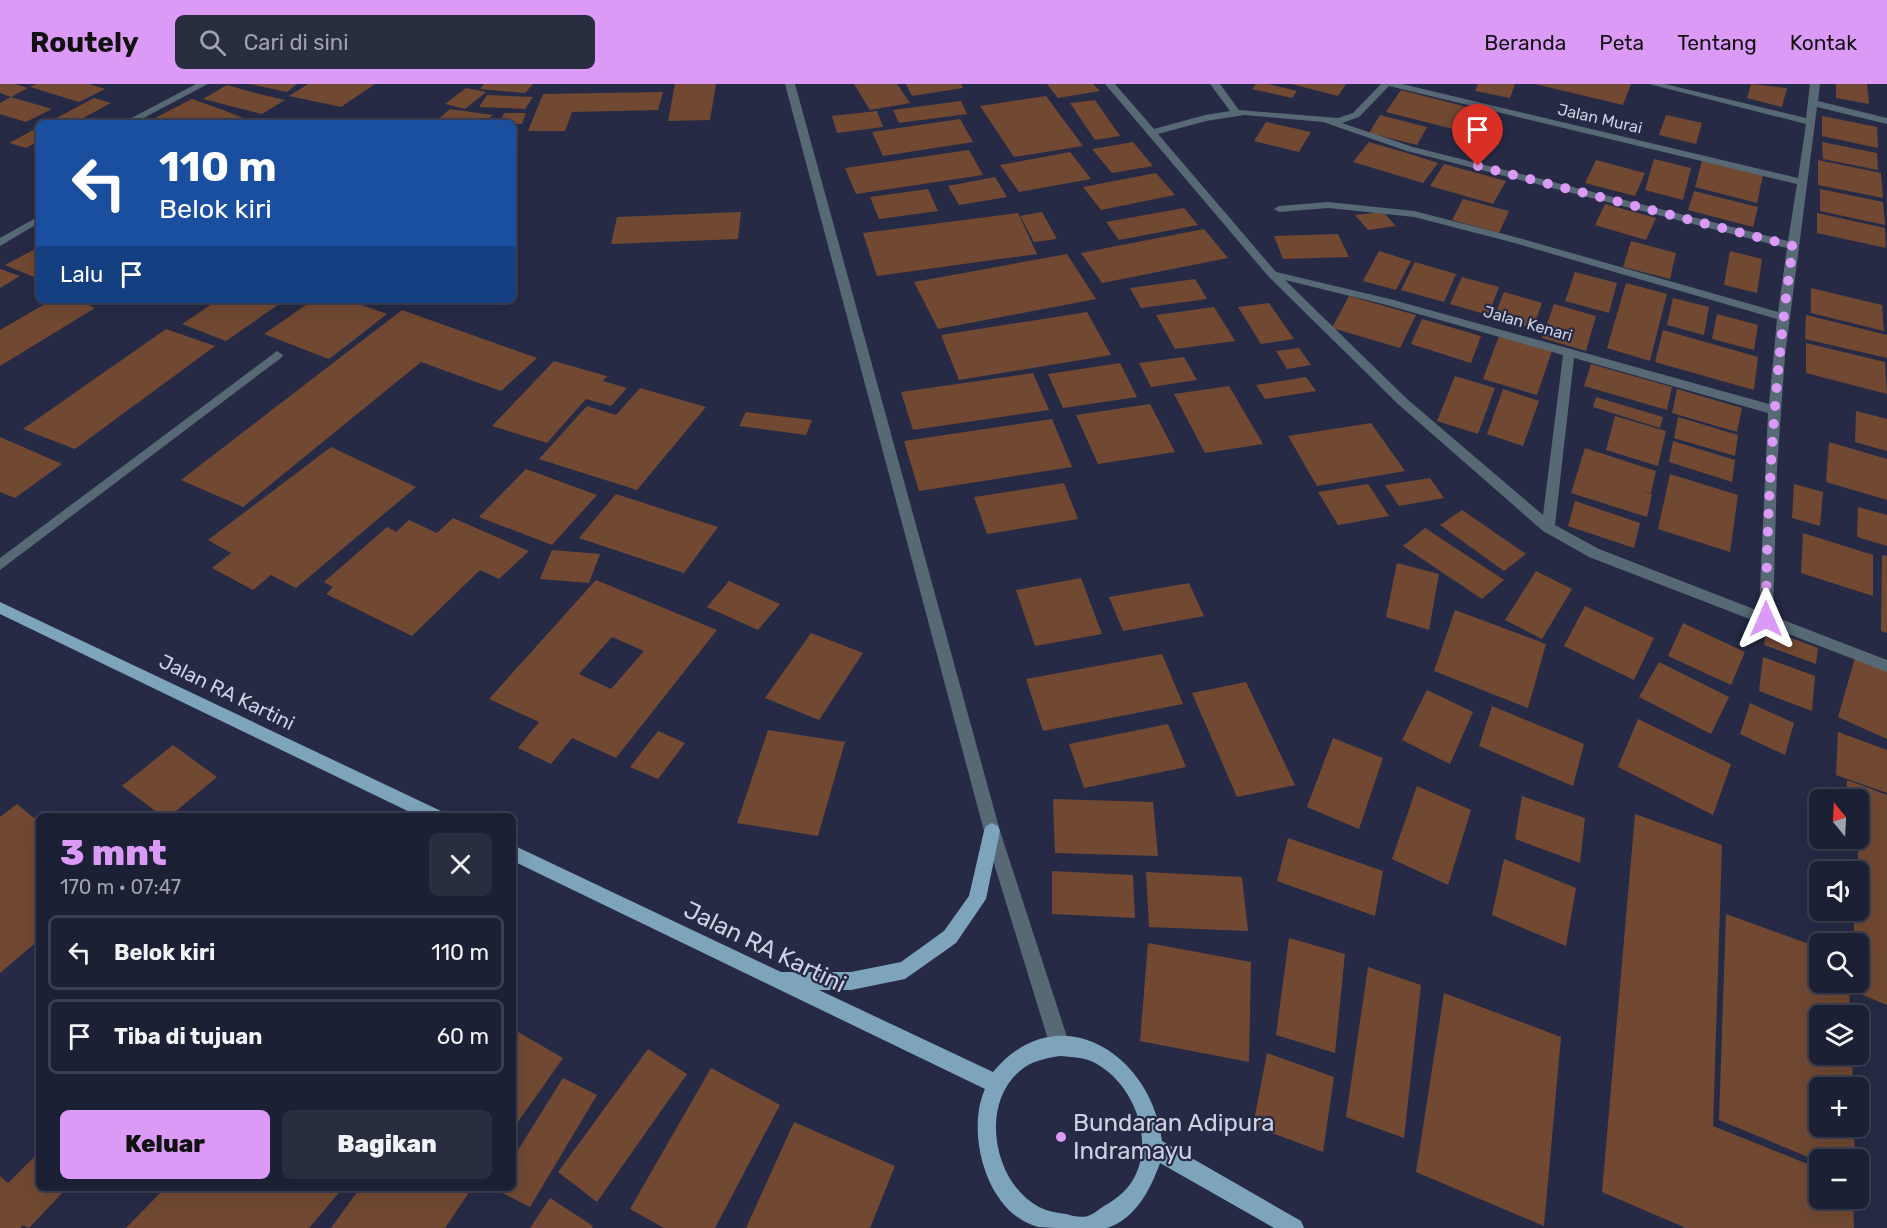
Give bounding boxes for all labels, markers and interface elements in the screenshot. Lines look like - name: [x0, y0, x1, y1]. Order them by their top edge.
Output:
- search box: [175, 15, 595, 69]
- text: Routely: [30, 26, 139, 59]
- icon: search: [196, 26, 229, 59]
- text: Cari di sini: [244, 29, 349, 56]
- text: Beranda: [1484, 30, 1566, 55]
- text: Peta: [1599, 30, 1644, 55]
- text: Tentang: [1677, 30, 1757, 55]
- text: Kontak: [1790, 30, 1857, 55]
- street label: Jalan Murai: [1556, 100, 1644, 137]
- pin: [1452, 104, 1503, 166]
- icon: arrive: [1461, 113, 1494, 146]
- text: 110 m: [159, 142, 277, 192]
- icon: left: [60, 144, 138, 222]
- text: Belok kiri: [159, 193, 272, 225]
- icon: arrive: [115, 258, 148, 291]
- text: Lalu: [60, 261, 103, 288]
- street label: Jalan Kenari: [1481, 302, 1575, 345]
- position arrow: [1734, 587, 1798, 651]
- street label: Jalan RA Kartini: [155, 649, 299, 735]
- north arrow: [1809, 789, 1869, 849]
- map controls: [1809, 789, 1869, 1209]
- text: 3 mnt: [60, 831, 167, 874]
- button: close: [429, 833, 492, 896]
- button: sound: [1809, 861, 1869, 921]
- text: 170 m · 07:47: [60, 875, 181, 899]
- street label: Jalan RA Kartini: [679, 896, 851, 998]
- button: search: [1809, 933, 1869, 993]
- icon: left: [63, 936, 96, 969]
- text: Belok kiri: [114, 939, 215, 966]
- text: 110 m: [431, 939, 489, 966]
- button: layers: [1809, 1005, 1869, 1065]
- icon: arrive: [63, 1020, 96, 1053]
- text: Tiba di tujuan: [114, 1023, 262, 1050]
- text: 60 m: [437, 1023, 489, 1050]
- button: +: [1809, 1077, 1869, 1137]
- place label: Bundaran Adipura Indramayu: [1073, 1109, 1274, 1165]
- button: Keluar: [60, 1110, 270, 1179]
- button: Bagikan: [282, 1110, 492, 1179]
- marker: Bundaran Adipura Indramayu: [1054, 1130, 1068, 1144]
- button: −: [1809, 1149, 1869, 1209]

